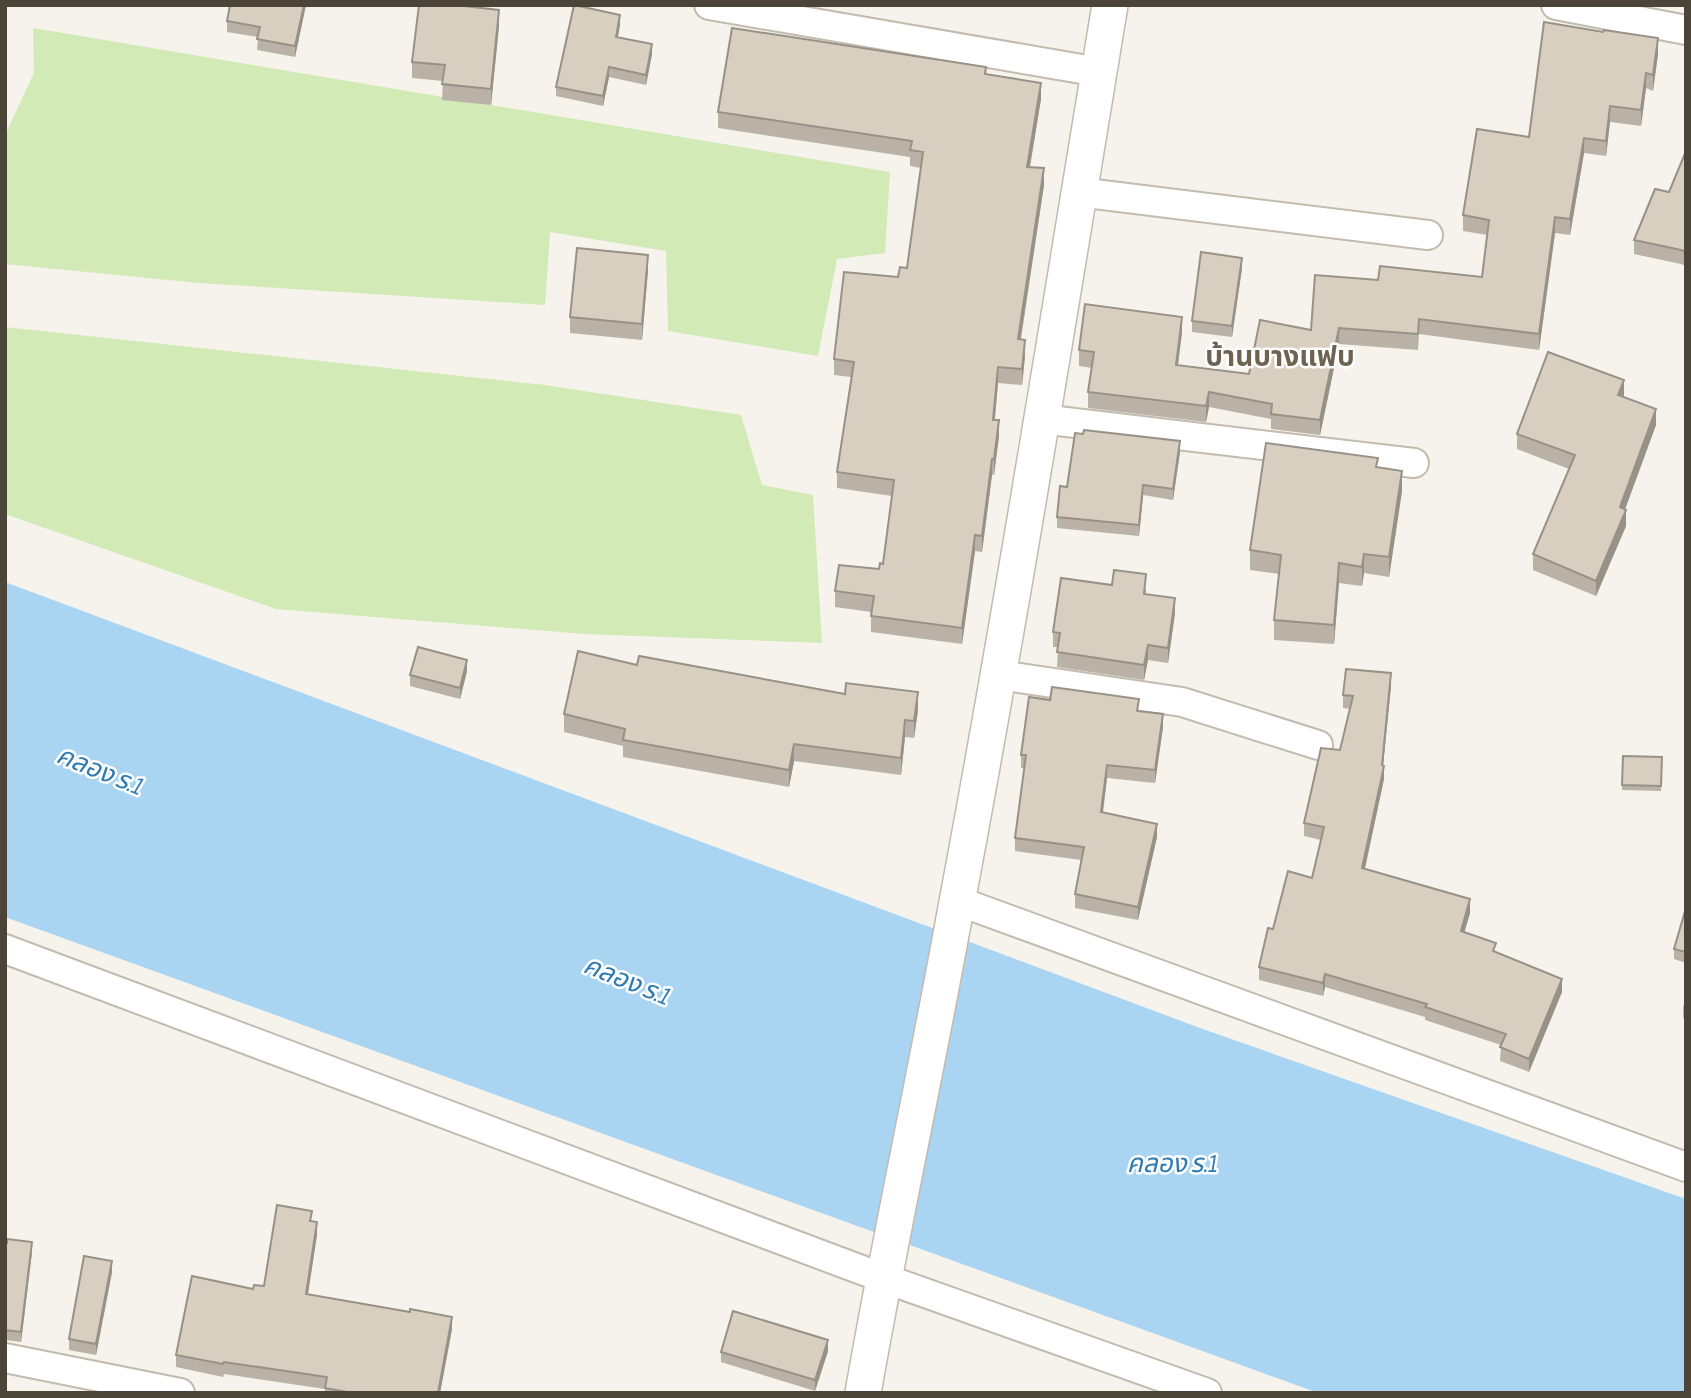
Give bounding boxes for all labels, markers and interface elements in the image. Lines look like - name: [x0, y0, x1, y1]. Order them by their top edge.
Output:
- district label: บ้านบางแฟบ: [1205, 341, 1355, 374]
- water label: คลอง ร.1: [52, 740, 147, 803]
- water label: คลอง ร.1: [579, 950, 674, 1013]
- water label: คลอง ร.1: [1127, 1149, 1217, 1180]

